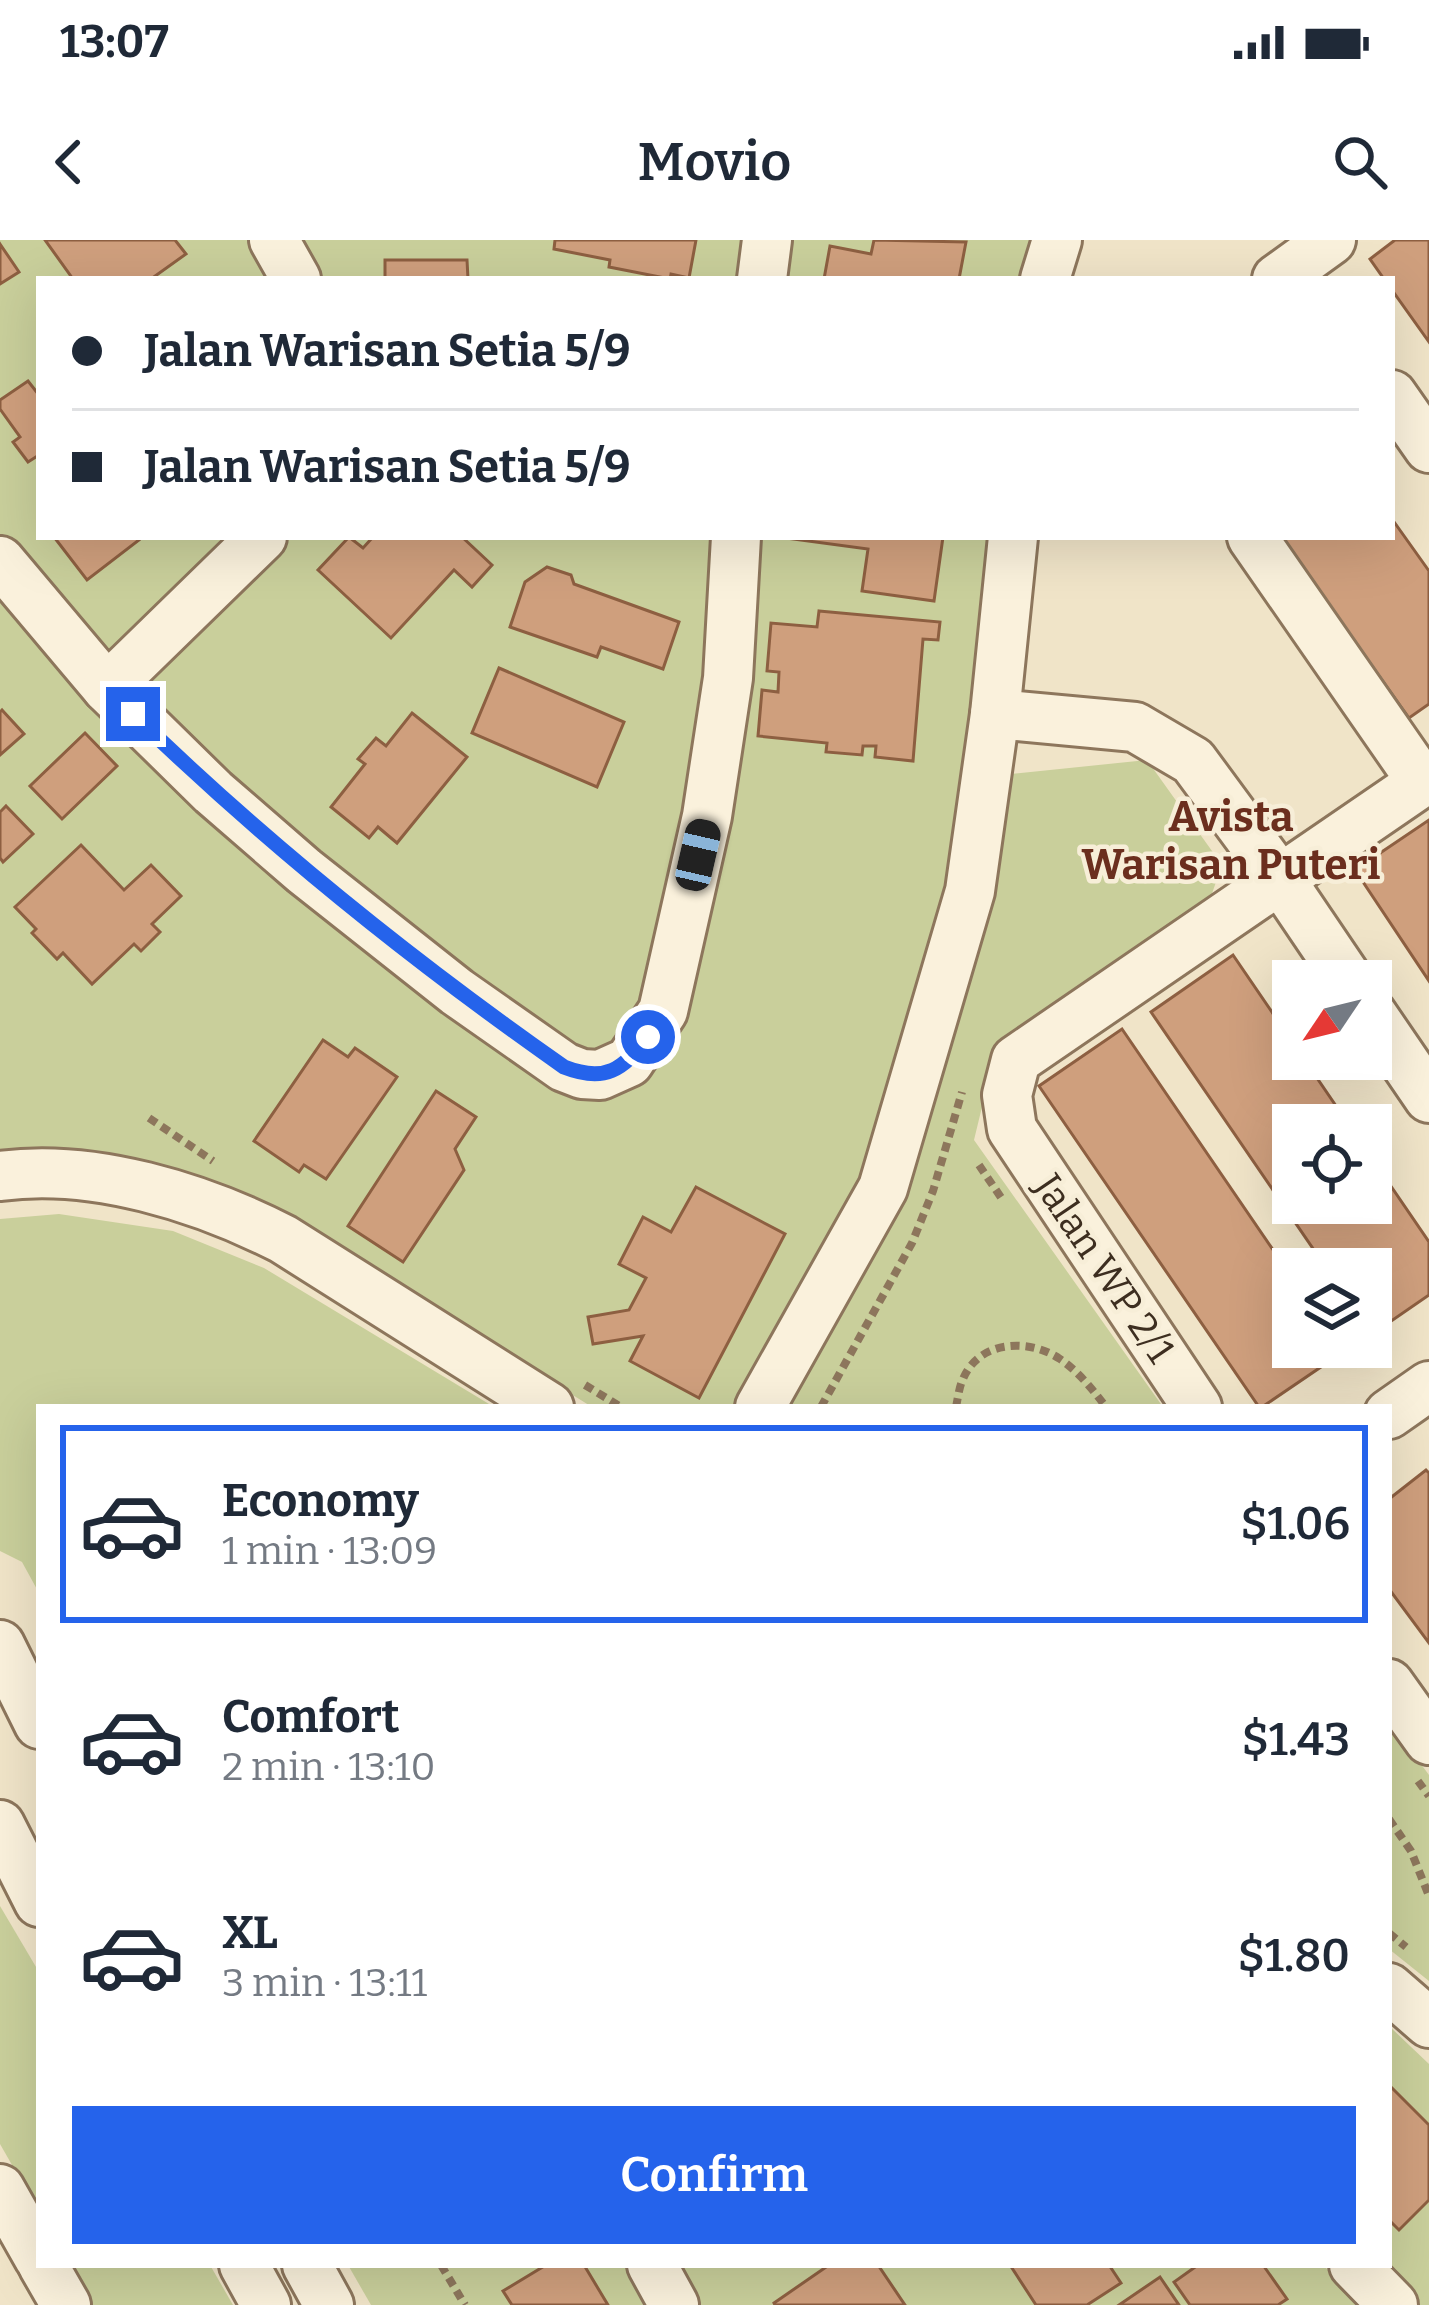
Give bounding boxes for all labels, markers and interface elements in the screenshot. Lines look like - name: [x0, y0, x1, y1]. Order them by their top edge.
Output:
- text: 13:07: [60, 15, 169, 69]
- icon: back: [36, 129, 102, 195]
- icon: search: [1327, 129, 1393, 195]
- text: Movio: [638, 130, 791, 194]
- text: Jalan Warisan Setia 5/9: [144, 324, 631, 378]
- text: Jalan Warisan Setia 5/9: [144, 440, 631, 494]
- route end: [106, 687, 160, 741]
- district label: Avista Warisan Puteri: [1082, 792, 1380, 890]
- car: [672, 816, 724, 894]
- north arrow: [1272, 960, 1392, 1080]
- map controls: [1272, 960, 1392, 1368]
- route start: [621, 1010, 675, 1064]
- button: locate: [1272, 1104, 1392, 1224]
- street label: Jalan WP 2/1: [1024, 1165, 1184, 1372]
- button: layers: [1272, 1248, 1392, 1368]
- icon: car: [78, 1470, 186, 1578]
- text: Economy: [222, 1474, 419, 1528]
- text: $1.06: [1240, 1497, 1350, 1551]
- text: 1 min · 13:09: [222, 1528, 437, 1574]
- icon: car: [78, 1686, 186, 1794]
- text: Comfort: [222, 1690, 400, 1744]
- text: $1.43: [1241, 1713, 1350, 1767]
- text: 2 min · 13:10: [222, 1744, 436, 1790]
- icon: car: [78, 1902, 186, 2010]
- text: XL: [222, 1906, 278, 1960]
- text: $1.80: [1238, 1929, 1350, 1983]
- text: 3 min · 13:11: [222, 1960, 427, 2006]
- button: Confirm: [72, 2106, 1356, 2244]

